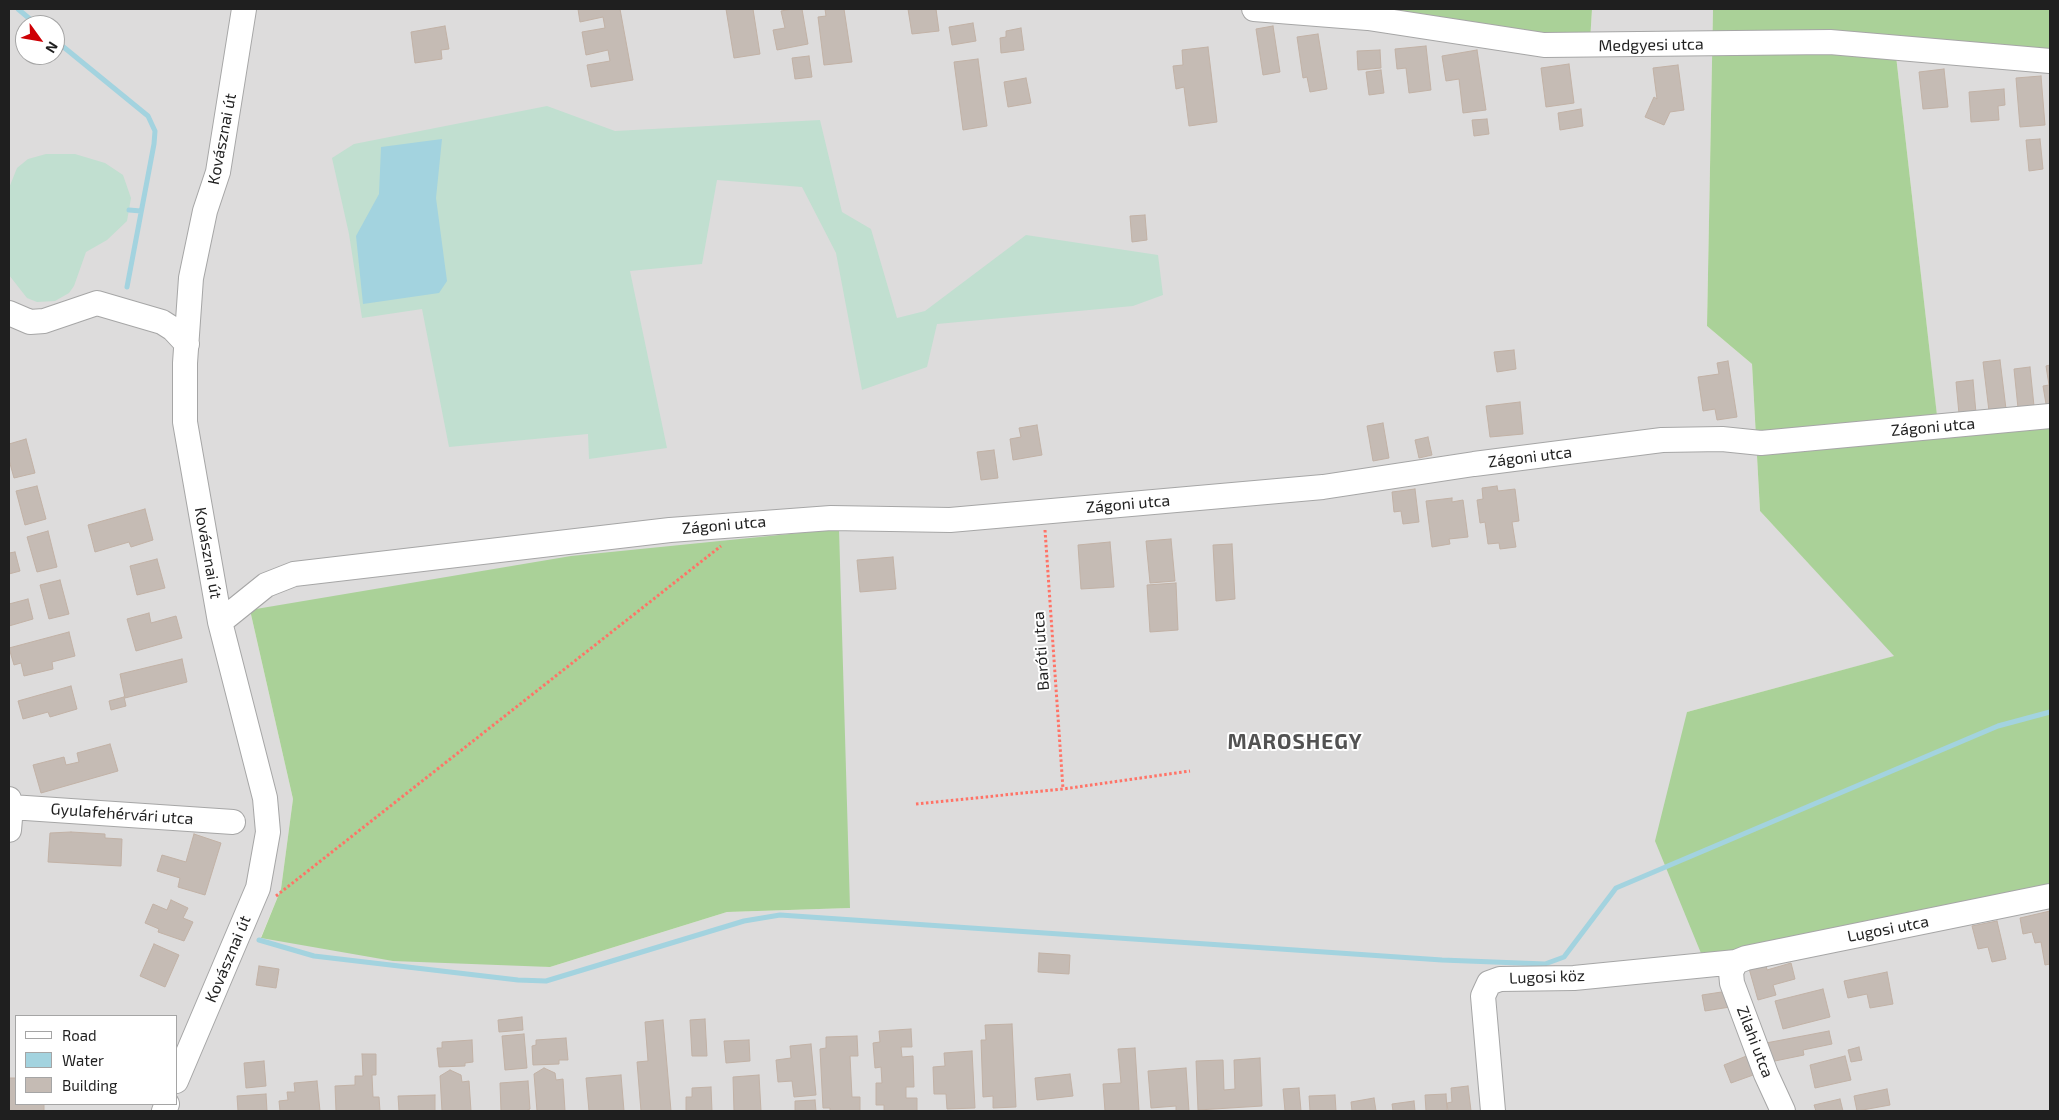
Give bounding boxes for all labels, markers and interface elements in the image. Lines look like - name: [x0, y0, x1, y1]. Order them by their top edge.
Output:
- north arrow: [15, 15, 65, 65]
- street label: Medgyesi utca: [1598, 34, 1704, 56]
- text: N: [42, 39, 62, 56]
- street label: Kovásznai út: [204, 92, 240, 186]
- street label: Zágoni utca: [1890, 414, 1976, 440]
- street label: Zágoni utca: [1487, 442, 1573, 472]
- street label: Zágoni utca: [1085, 491, 1171, 517]
- street label: Kovásznai út: [191, 506, 225, 600]
- street label: Zágoni utca: [681, 512, 767, 538]
- street label: Baróti utca: [1029, 611, 1053, 691]
- district label: MAROSHEGY: [1226, 729, 1364, 755]
- street label: Gyulafehérvári utca: [50, 799, 194, 829]
- street label: Lugosi utca: [1846, 912, 1930, 946]
- street label: Kovásznai út: [201, 913, 255, 1005]
- street label: Lugosi köz: [1509, 966, 1585, 988]
- street label: Zilahi utca: [1733, 1003, 1777, 1081]
- legend: [15, 1015, 178, 1105]
- text: Road: [62, 1026, 97, 1044]
- text: Water: [62, 1051, 104, 1069]
- text: Building: [62, 1076, 117, 1094]

